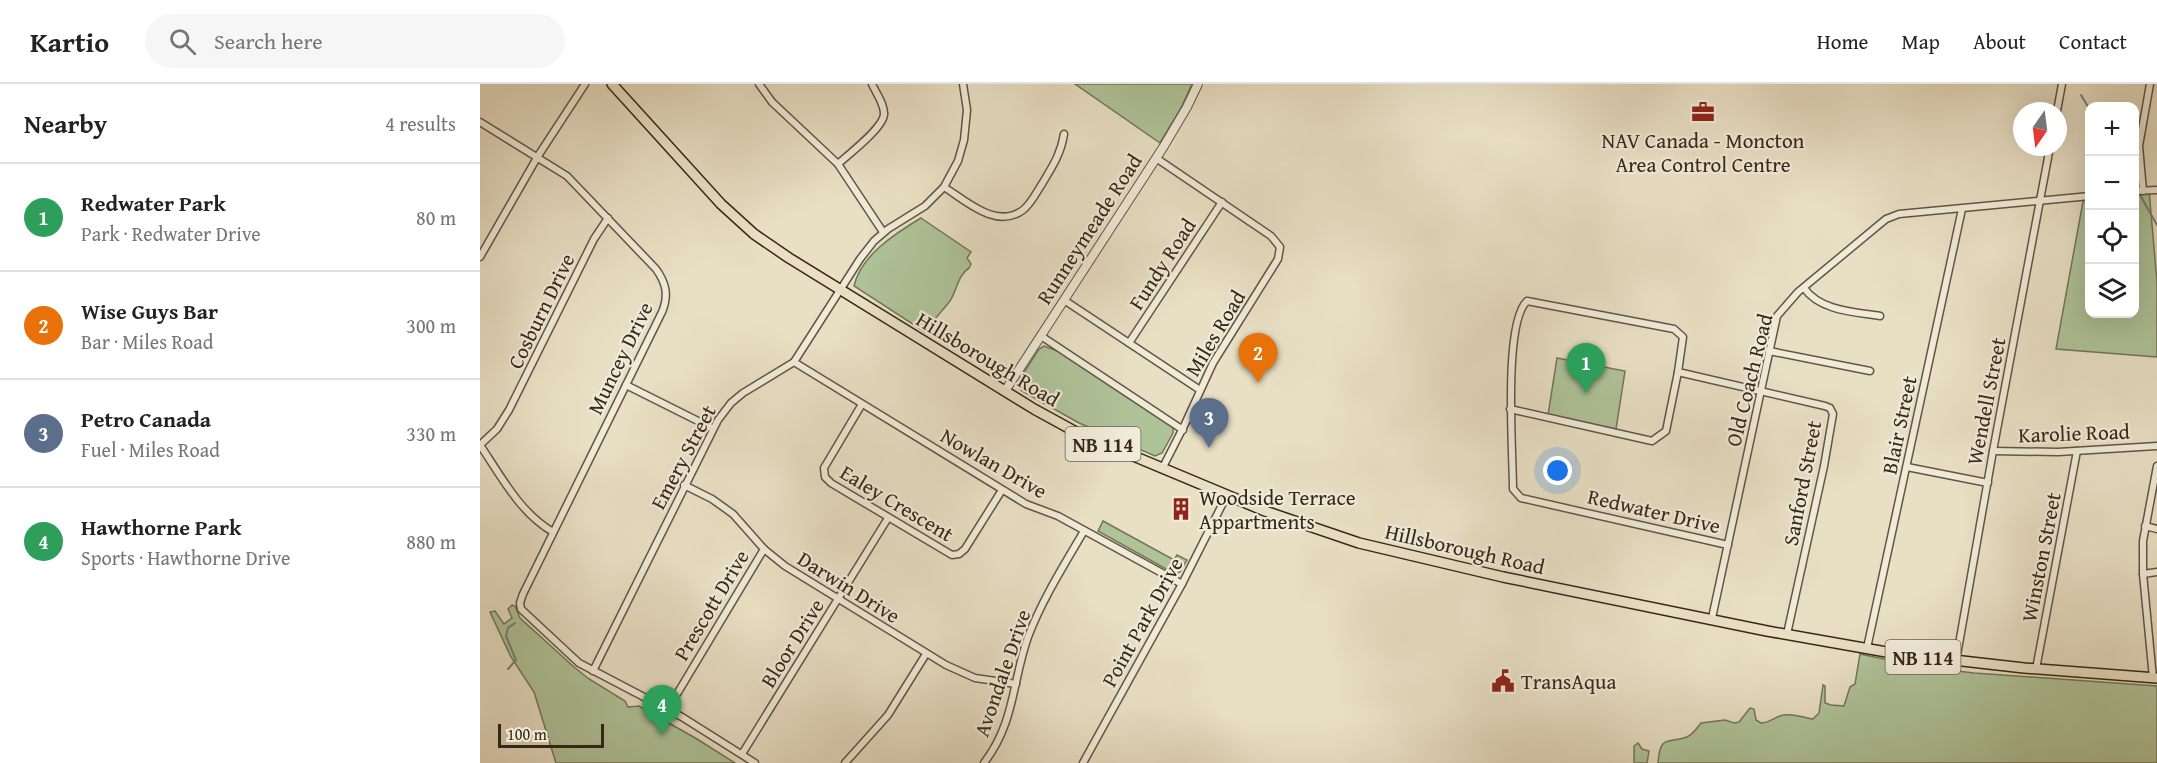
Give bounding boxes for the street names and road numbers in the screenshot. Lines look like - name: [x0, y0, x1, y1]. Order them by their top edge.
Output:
- street label: Runneymeade Road: [1029, 147, 1150, 310]
- street label: Fundy Road: [1121, 211, 1204, 316]
- street label: Cosburn Drive: [500, 248, 582, 374]
- street label: Miles Road: [1177, 283, 1253, 382]
- street label: Muncey Drive: [579, 296, 661, 420]
- street label: Hillsborough Road: [910, 304, 1066, 415]
- street label: Old Coach Road: [1718, 310, 1781, 450]
- street label: Wendell Street: [1958, 334, 2014, 467]
- street label: Blair Street: [1873, 372, 1925, 477]
- street label: Emery Street: [642, 399, 724, 515]
- street label: Karolie Road: [2018, 416, 2131, 450]
- street label: Sanford Street: [1775, 417, 1829, 548]
- street label: Nowlan Drive: [935, 420, 1053, 506]
- road number: NB 114: [1066, 427, 1140, 461]
- street label: Ealey Crescent: [834, 457, 960, 549]
- street label: Redwater Drive: [1585, 481, 1724, 541]
- street label: Winston Street: [2013, 489, 2069, 625]
- street label: Hillsborough Road: [1382, 516, 1549, 583]
- street label: Darwin Drive: [792, 543, 906, 631]
- street label: Prescott Drive: [666, 544, 756, 666]
- street label: Point Park Drive: [1094, 551, 1191, 692]
- street label: Bloor Drive: [752, 592, 832, 693]
- street label: Avondale Drive: [966, 605, 1038, 741]
- road number: NB 114: [1886, 640, 1960, 674]

